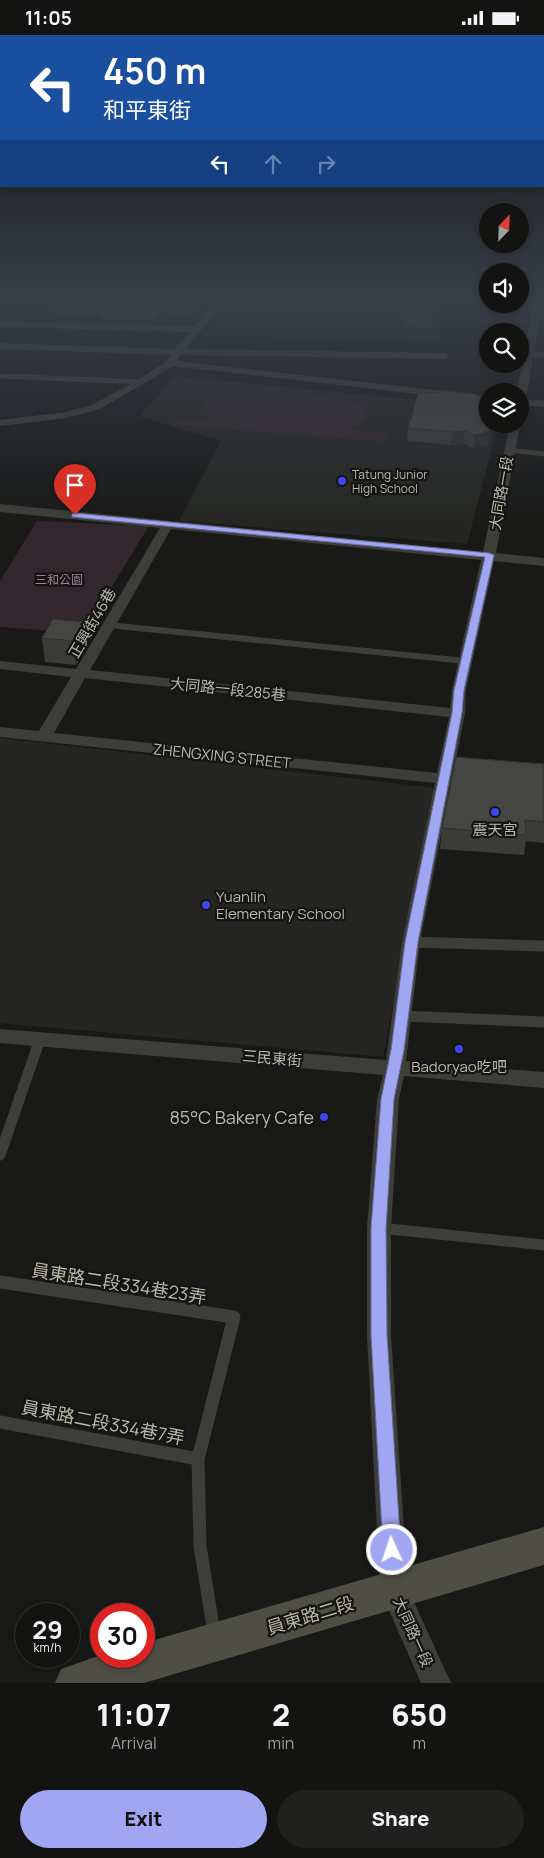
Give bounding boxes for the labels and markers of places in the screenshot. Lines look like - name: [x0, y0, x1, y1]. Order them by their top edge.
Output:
- pin: [54, 464, 96, 515]
- place label: Tatung Junior High School: [352, 466, 428, 497]
- marker: Tatung Junior High School: [336, 475, 348, 487]
- marker: 震天宮: [489, 806, 501, 818]
- place label: 震天宮: [472, 819, 518, 840]
- place label: Yuanlin Elementary School: [216, 886, 345, 924]
- marker: Yuanlin Elementary School: [200, 899, 212, 911]
- marker: Badoryao吃吧: [453, 1043, 465, 1055]
- place label: Badoryao吃吧: [411, 1056, 507, 1077]
- place label: 85°C Bakery Cafe: [169, 1105, 314, 1129]
- marker: 85°C Bakery Cafe: [318, 1111, 330, 1123]

